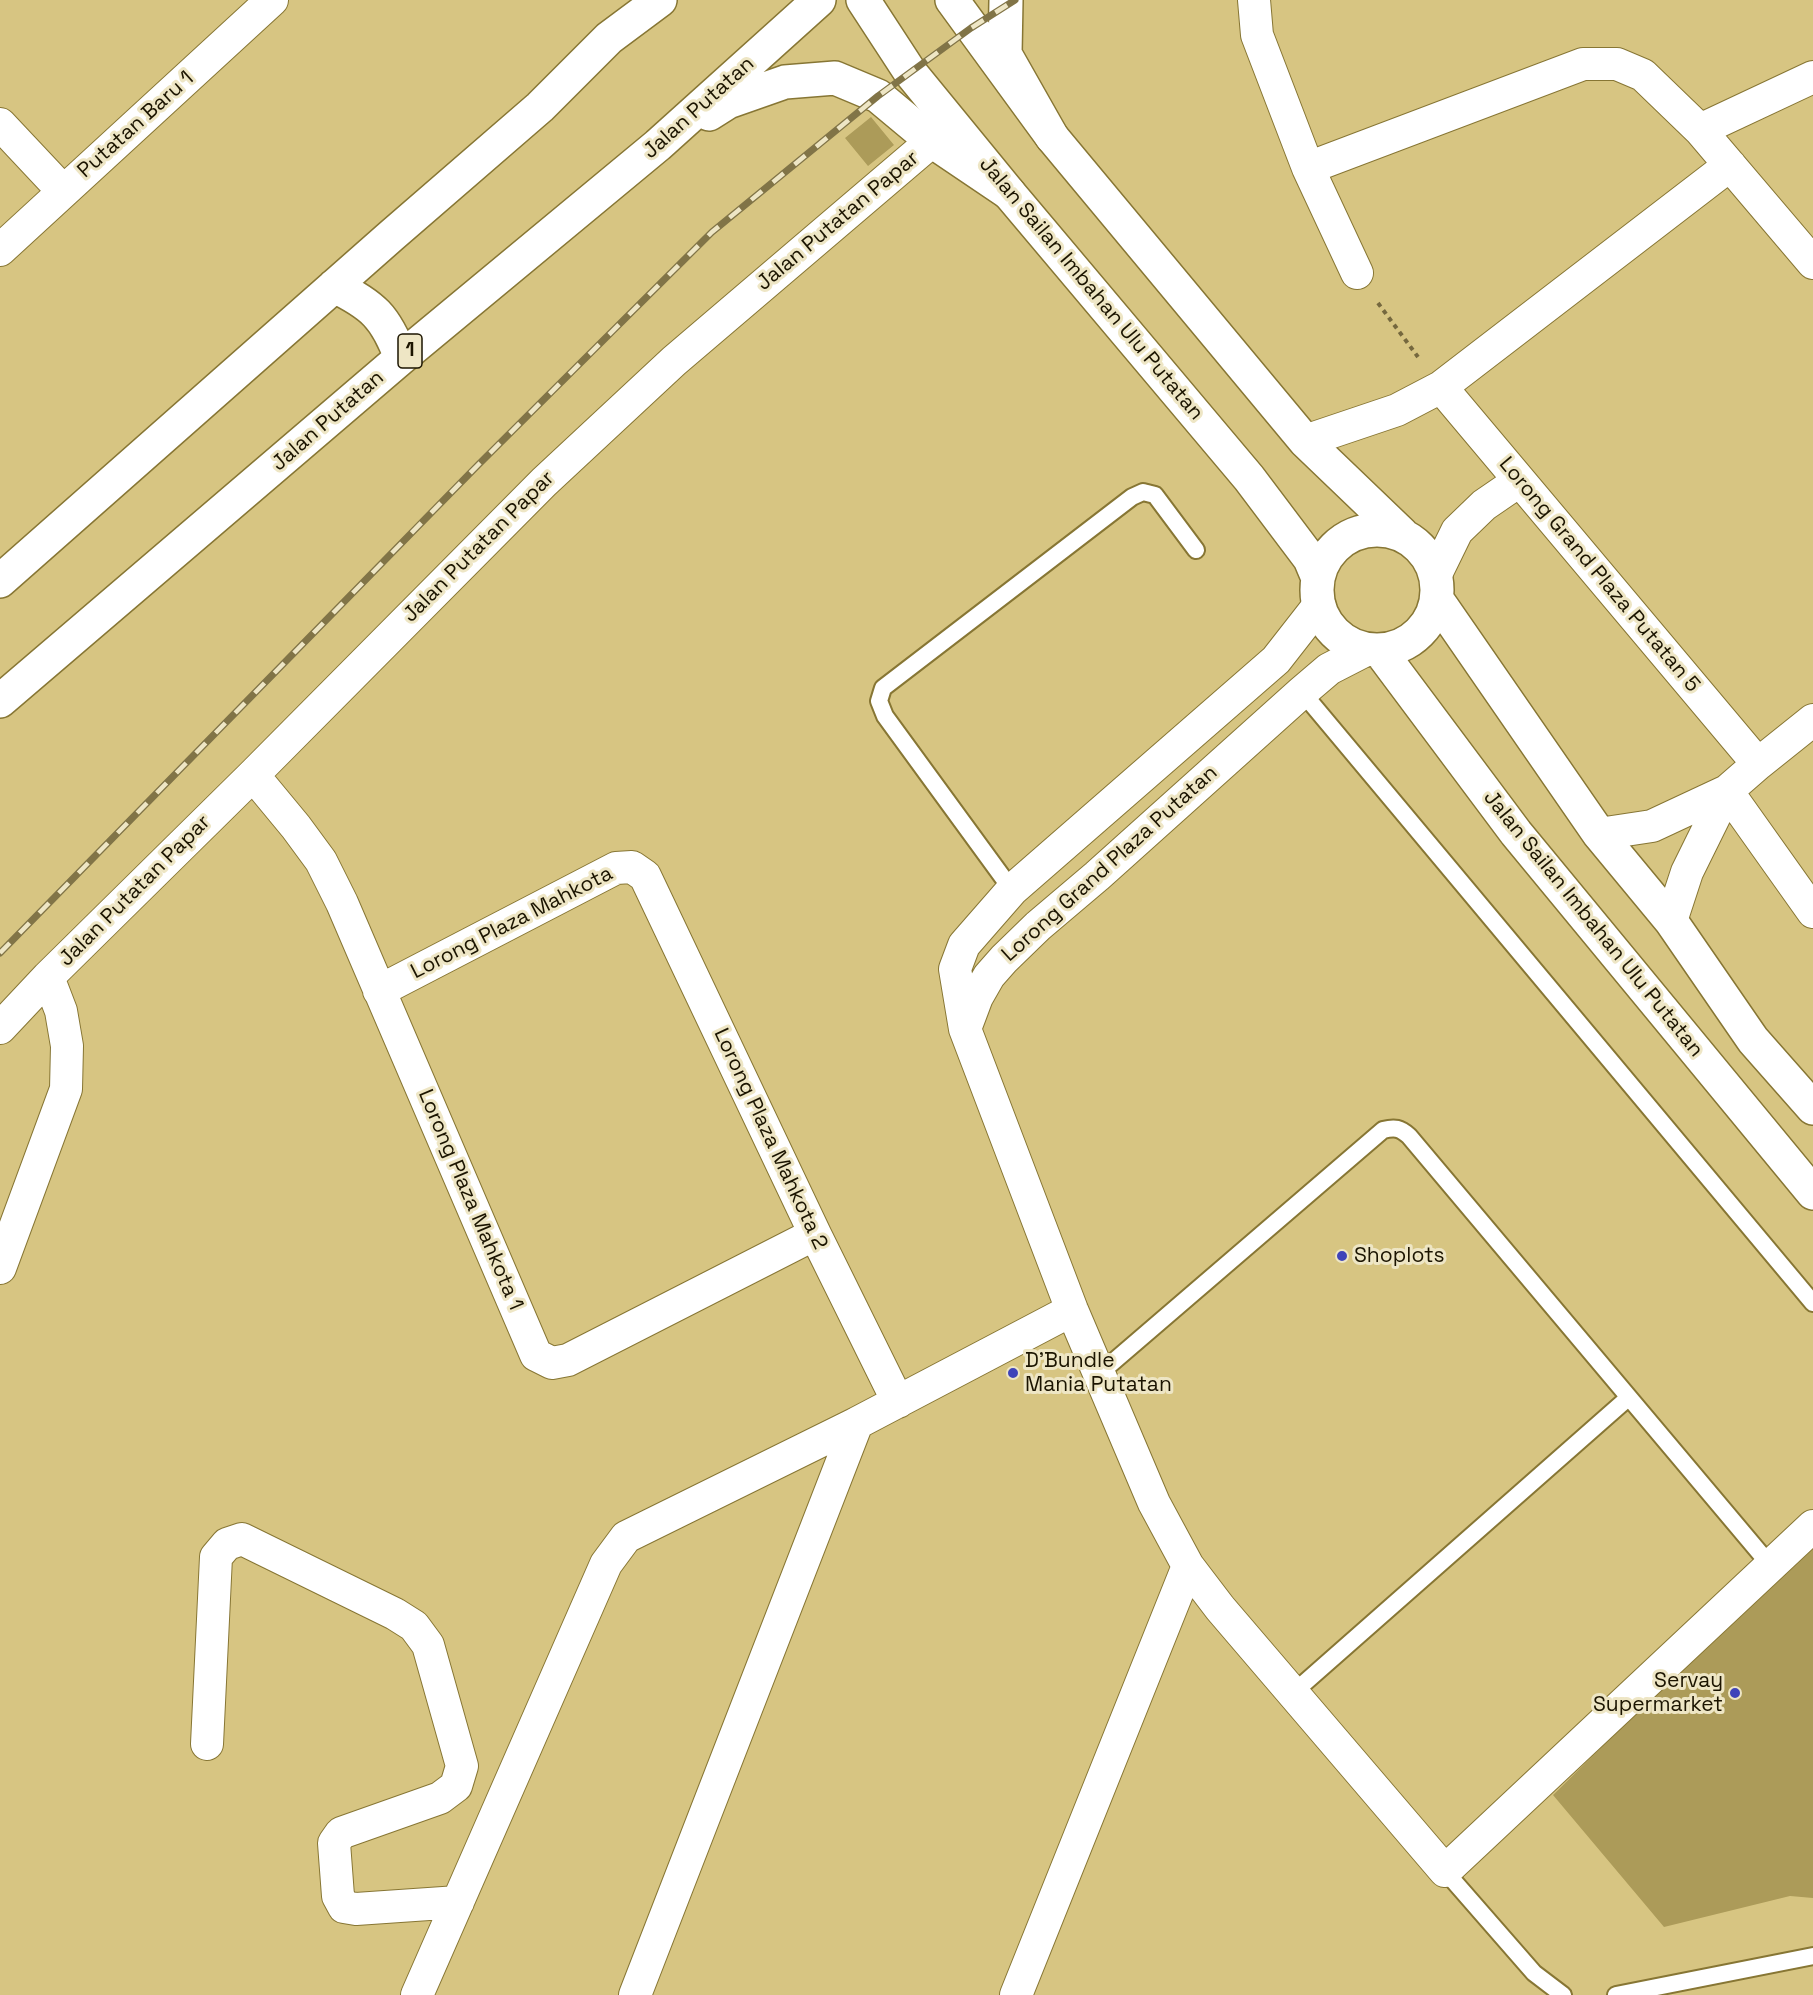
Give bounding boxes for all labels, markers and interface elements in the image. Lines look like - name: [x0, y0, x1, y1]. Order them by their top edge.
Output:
- street label: Jalan Putatan: [638, 52, 760, 164]
- street label: Putatan Baru 1: [73, 66, 199, 184]
- street label: Jalan Putatan Papar: [752, 146, 924, 296]
- street label: Jalan Sailan Imbahan Ulu Putatan: [974, 152, 1208, 426]
- road number: 1: [398, 334, 422, 368]
- street label: Jalan Putatan: [267, 365, 389, 477]
- street label: Lorong Grand Plaza Putatan 5: [1493, 452, 1705, 698]
- street label: Jalan Putatan Papar: [398, 466, 560, 628]
- street label: Lorong Grand Plaza Putatan: [997, 761, 1223, 967]
- street label: Jalan Sailan Imbahan Ulu Putatan: [1478, 786, 1708, 1062]
- street label: Jalan Putatan Papar: [54, 810, 216, 972]
- street label: Lorong Plaza Mahkota: [407, 861, 617, 985]
- street label: Lorong Plaza Mahkota 2: [708, 1024, 832, 1254]
- street label: Lorong Plaza Mahkota 1: [412, 1086, 528, 1314]
- place label: Shoplots: [1354, 1243, 1445, 1269]
- marker: Shoplots: [1335, 1249, 1349, 1263]
- place label: D'Bundle Mania Putatan: [1025, 1348, 1172, 1398]
- marker: D'Bundle Mania Putatan: [1006, 1366, 1020, 1380]
- place label: Servay Supermarket: [1593, 1668, 1723, 1718]
- marker: Servay Supermarket: [1728, 1686, 1742, 1700]

